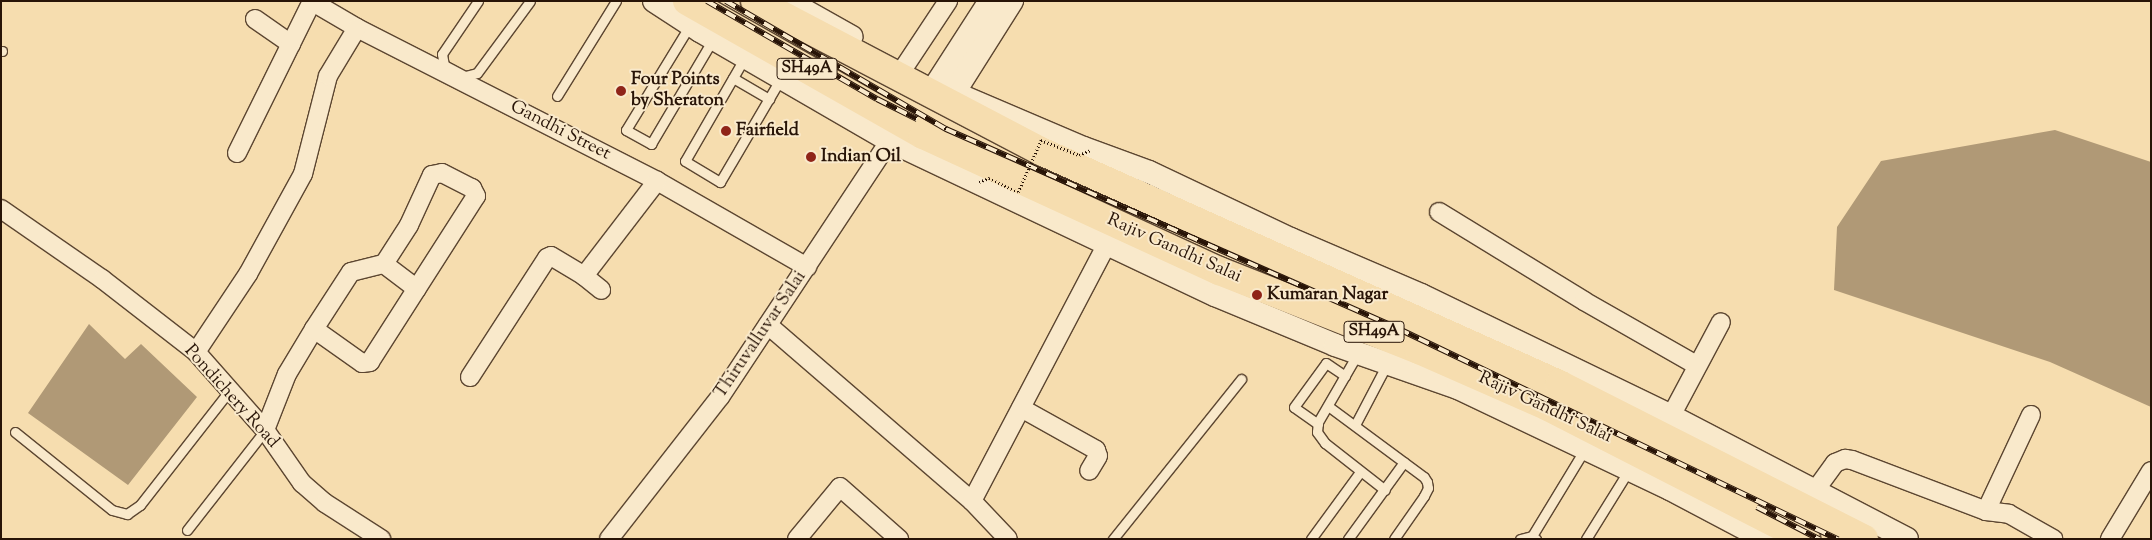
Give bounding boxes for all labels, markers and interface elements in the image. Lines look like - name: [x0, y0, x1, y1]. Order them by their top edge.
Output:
- road number: SH49A: [776, 56, 838, 82]
- place label: Four Points by Sheraton: [631, 70, 724, 112]
- marker: Four Points by Sheraton: [615, 85, 627, 97]
- street label: Gandhi Street: [506, 96, 614, 166]
- place label: Fairfield: [736, 120, 799, 142]
- marker: Fairfield: [720, 125, 732, 137]
- place label: Indian Oil: [821, 146, 901, 168]
- marker: Indian Oil: [805, 151, 817, 163]
- street label: Rajiv Gandhi Salai: [1103, 210, 1245, 288]
- street label: Thiruvalluvar Salai: [710, 267, 812, 403]
- place label: Kumaran Nagar: [1267, 284, 1388, 306]
- marker: Kumaran Nagar: [1251, 289, 1263, 301]
- road number: SH49A: [1343, 318, 1405, 346]
- street label: Pondichery Road: [179, 341, 283, 453]
- street label: Rajiv Gandhi Salai: [1475, 368, 1615, 448]

